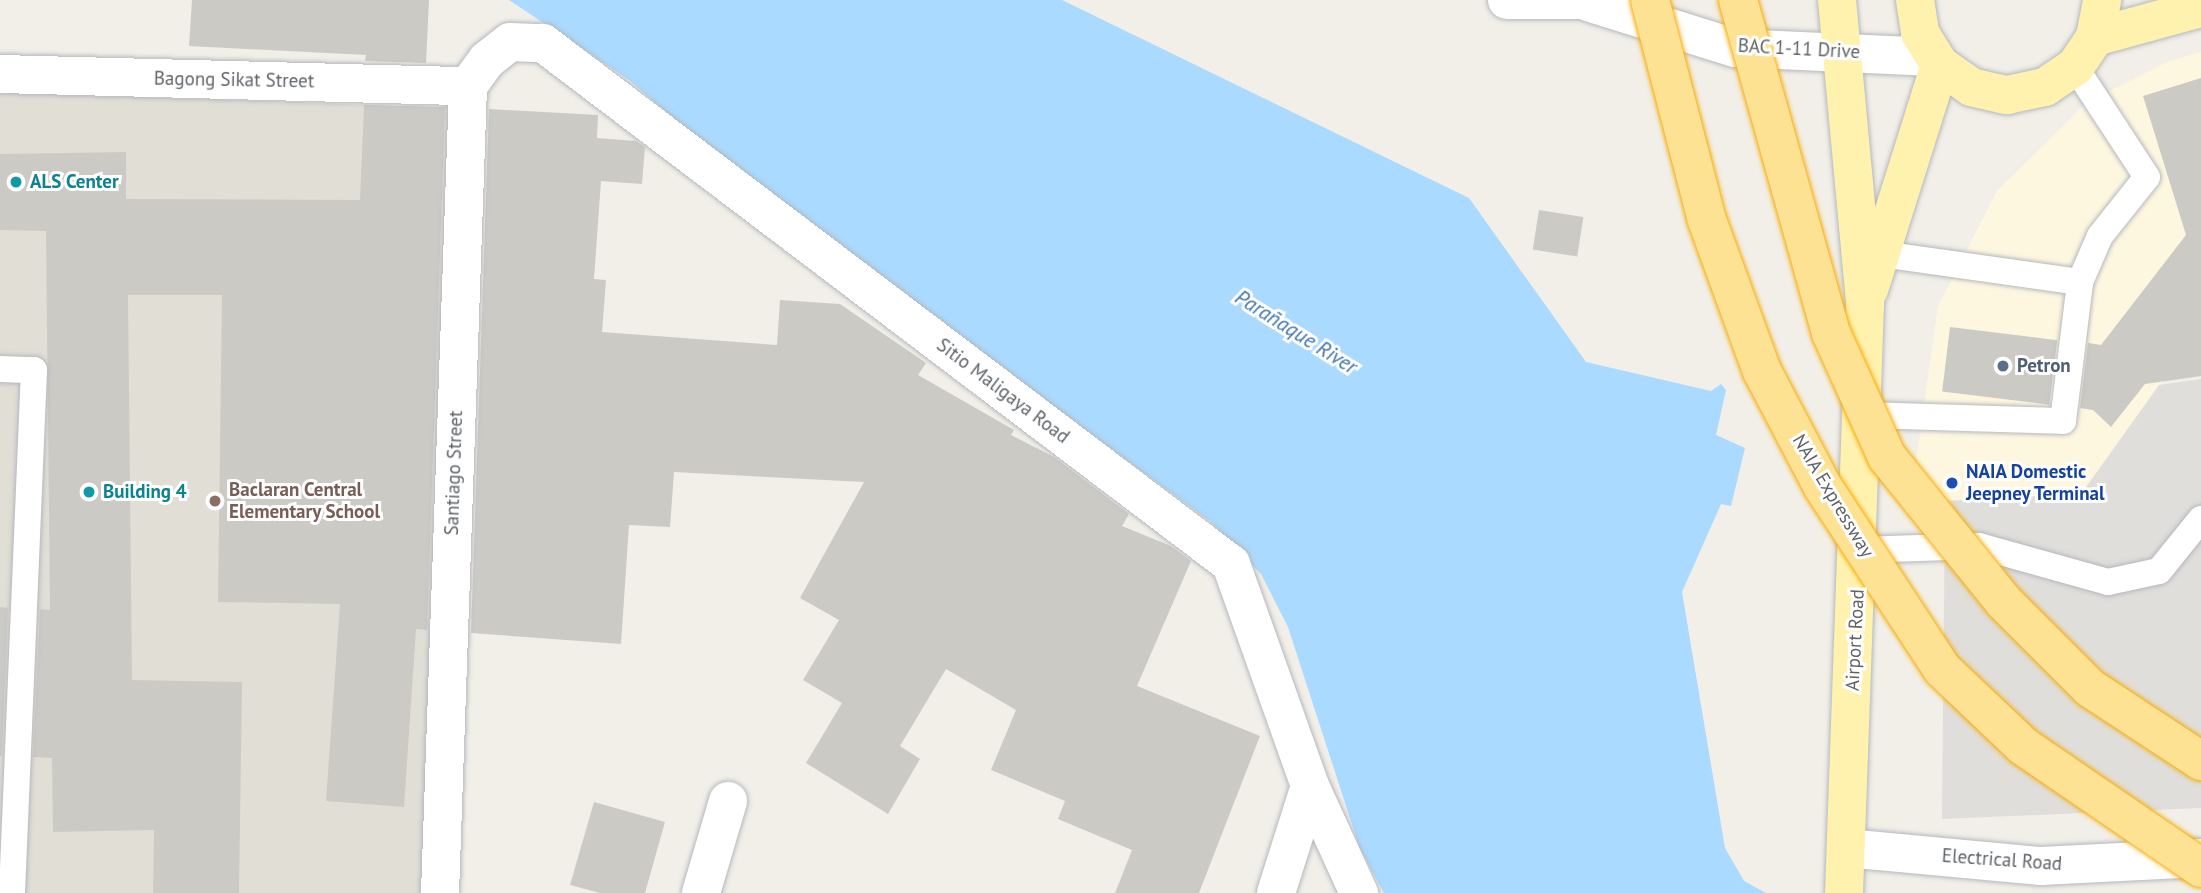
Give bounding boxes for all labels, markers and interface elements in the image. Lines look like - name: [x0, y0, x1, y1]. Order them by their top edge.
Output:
- street label: BAC 1-11 Drive: [1737, 34, 1861, 64]
- street label: Bagong Sikat Street: [154, 67, 314, 93]
- place label: ALS Center: [30, 171, 119, 193]
- marker: ALS Center: [8, 174, 24, 190]
- water label: Parañaque River: [1230, 285, 1362, 379]
- street label: Sitio Maligaya Road: [932, 334, 1074, 448]
- place label: Petron: [2017, 355, 2071, 377]
- marker: Petron: [1995, 358, 2011, 374]
- street label: Santiago Street: [440, 410, 468, 536]
- street label: NAIA Expressway: [1787, 430, 1879, 562]
- place label: NAIA Domestic Jeepney Terminal: [1966, 461, 2106, 505]
- marker: NAIA Domestic Jeepney Terminal: [1944, 475, 1960, 491]
- place label: Baclaran Central Elementary School: [229, 479, 381, 523]
- place label: Building 4: [103, 481, 187, 503]
- marker: Building 4: [81, 484, 97, 500]
- marker: Baclaran Central Elementary School: [207, 493, 223, 509]
- street label: Airport Road: [1841, 589, 1869, 691]
- street label: Electrical Road: [1941, 844, 2063, 876]

